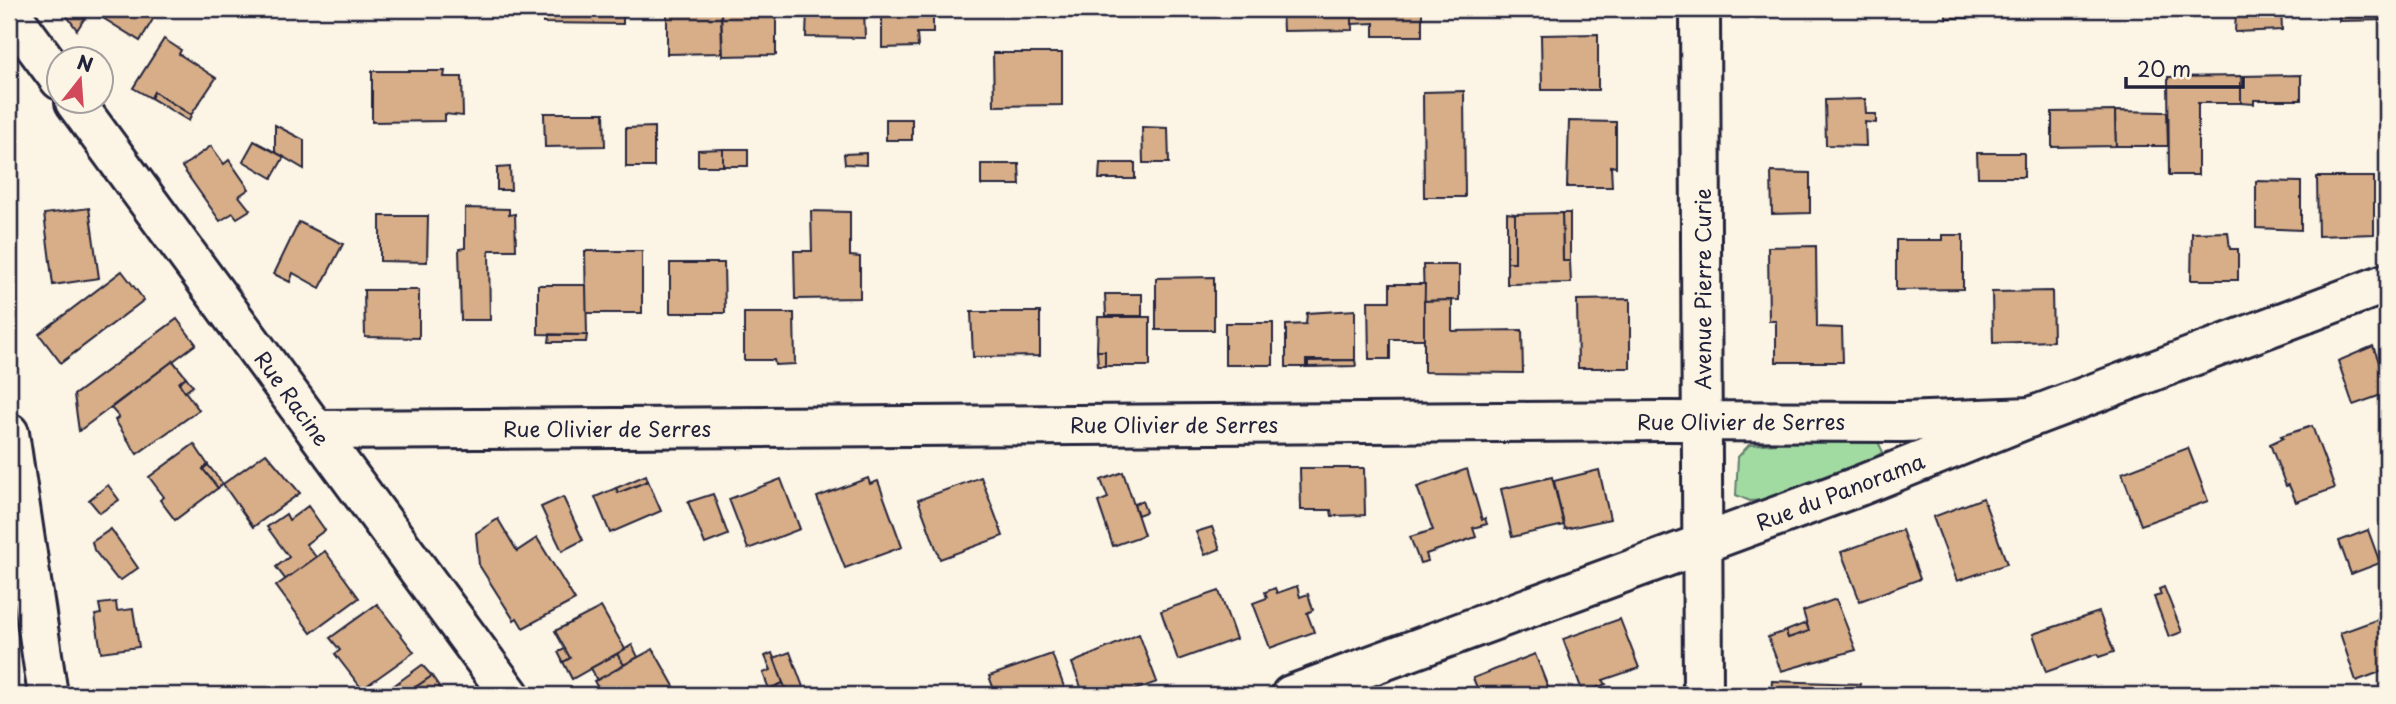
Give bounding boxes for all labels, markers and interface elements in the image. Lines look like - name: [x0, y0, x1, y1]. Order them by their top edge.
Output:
- north arrow: [46, 46, 116, 116]
- scale bar: [2126, 46, 2244, 90]
- text: N: [74, 47, 97, 78]
- text: 20 m: [2137, 52, 2191, 84]
- street label: Avenue Pierre Curie: [1686, 188, 1718, 390]
- street label: Rue Racine: [247, 344, 339, 452]
- street label: Rue Olivier de Serres: [1637, 405, 1845, 437]
- street label: Rue Olivier de Serres: [1070, 408, 1278, 440]
- street label: Rue Olivier de Serres: [503, 412, 711, 444]
- street label: Rue du Panorama: [1751, 444, 1929, 538]

